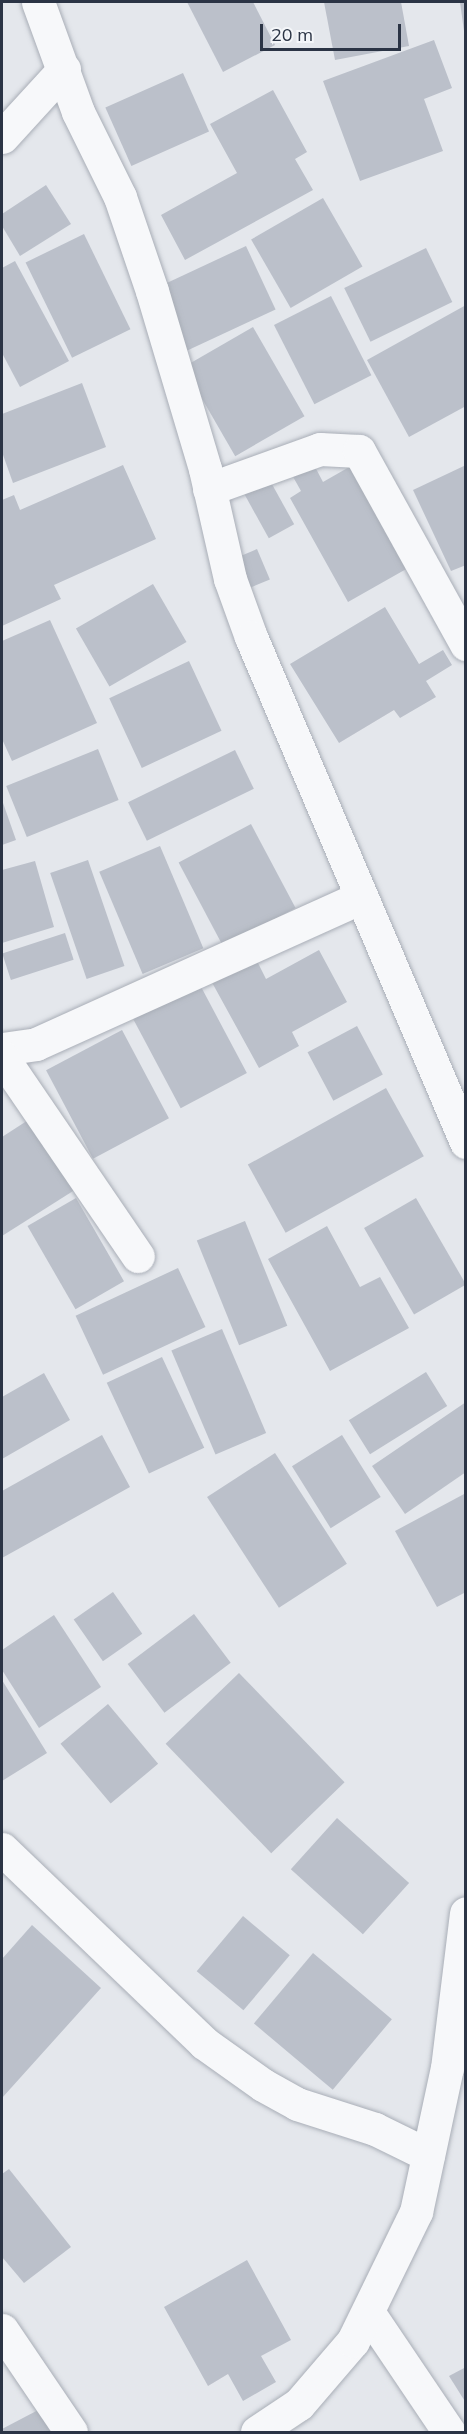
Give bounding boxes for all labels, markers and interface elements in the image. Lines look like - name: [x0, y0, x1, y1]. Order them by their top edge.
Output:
- scale bar: [263, 12, 404, 50]
- text: 20 m: [271, 23, 313, 46]

